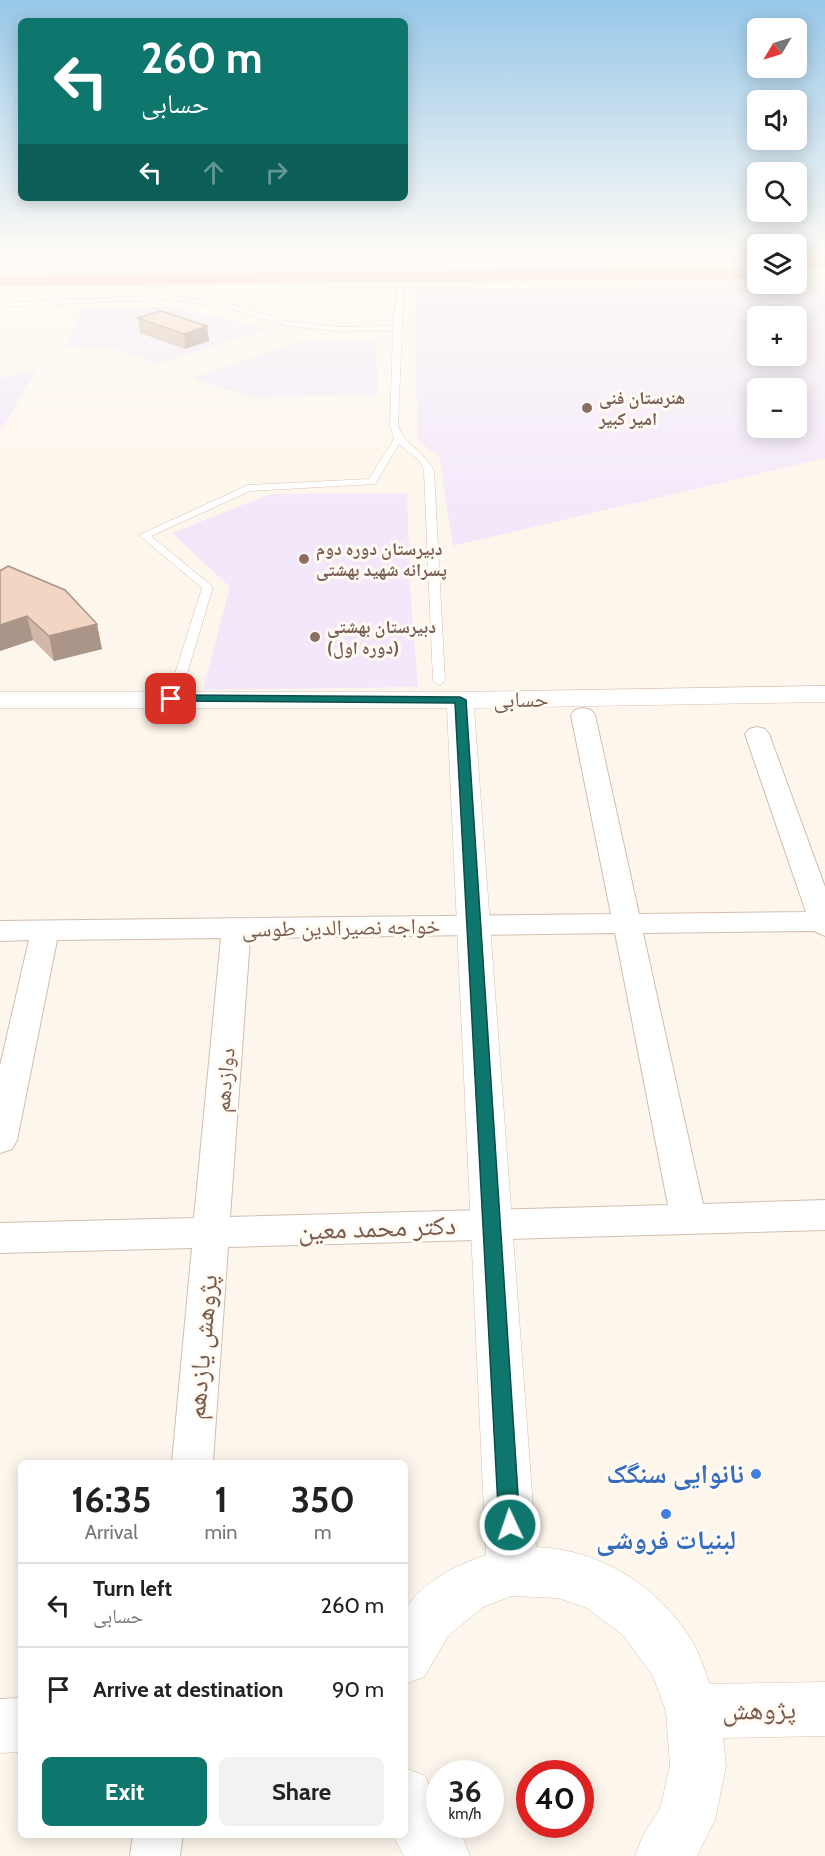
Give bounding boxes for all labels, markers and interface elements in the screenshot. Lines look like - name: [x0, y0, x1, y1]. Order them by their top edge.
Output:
- north arrow: [747, 18, 807, 78]
- map controls: [747, 18, 807, 438]
- text: 260 m: [141, 32, 262, 84]
- icon: left: [42, 42, 120, 120]
- text: حسابی: [141, 87, 209, 120]
- button: sound: [747, 90, 807, 150]
- icon: left: [134, 156, 167, 189]
- icon: ahead: [197, 156, 230, 189]
- icon: right: [260, 156, 293, 189]
- button: search: [747, 162, 807, 222]
- button: layers: [747, 234, 807, 294]
- button: +: [747, 306, 807, 366]
- button: −: [747, 378, 807, 438]
- place label: هنرستان فنی امیر کبیر: [598, 387, 685, 430]
- marker: هنرستان فنی امیر کبیر: [580, 401, 594, 415]
- place label: دبیرستان دوره دوم پسرانه شهید بهشتی: [316, 538, 447, 581]
- marker: دبیرستان دوره دوم پسرانه شهید بهشتی: [297, 552, 311, 566]
- place label: دبیرستان بهشتی (دوره اول): [327, 616, 436, 659]
- marker: دبیرستان بهشتی (دوره اول): [308, 630, 322, 644]
- pin: [145, 673, 196, 724]
- icon: arrive: [154, 682, 187, 715]
- street label: حسابی: [493, 686, 549, 713]
- street label: خواجه نصیرالدین طوسی: [242, 912, 440, 943]
- street label: دوازدهم: [208, 1046, 242, 1114]
- street label: دکتر محمد معین: [297, 1208, 457, 1247]
- street label: پژوهش یازدهم: [179, 1273, 226, 1421]
- place label: نانوایی سنگک: [606, 1457, 744, 1491]
- marker: نانوایی سنگک: [749, 1467, 763, 1481]
- text: 16:35: [71, 1477, 151, 1521]
- text: 1: [214, 1477, 228, 1521]
- text: 350: [291, 1477, 355, 1521]
- position arrow: [478, 1493, 542, 1557]
- marker: لبنیات فروشی: [659, 1507, 673, 1521]
- text: Arrival: [85, 1520, 138, 1544]
- text: min: [205, 1520, 238, 1544]
- text: m: [314, 1520, 332, 1544]
- place label: لبنیات فروشی: [596, 1523, 736, 1557]
- text: Turn left: [93, 1575, 172, 1602]
- icon: left: [42, 1589, 75, 1622]
- text: 260 m: [320, 1592, 384, 1619]
- text: حسابی: [93, 1604, 143, 1628]
- icon: arrive: [42, 1673, 75, 1706]
- text: Arrive at destination: [93, 1676, 283, 1703]
- text: 90 m: [332, 1676, 384, 1703]
- street label: پژوهش: [722, 1692, 796, 1727]
- button: Exit: [42, 1757, 207, 1826]
- button: Share: [219, 1757, 384, 1826]
- speed limit sign: 40: [516, 1760, 594, 1838]
- text: 36: [448, 1773, 482, 1810]
- text: km/h: [449, 1805, 481, 1823]

